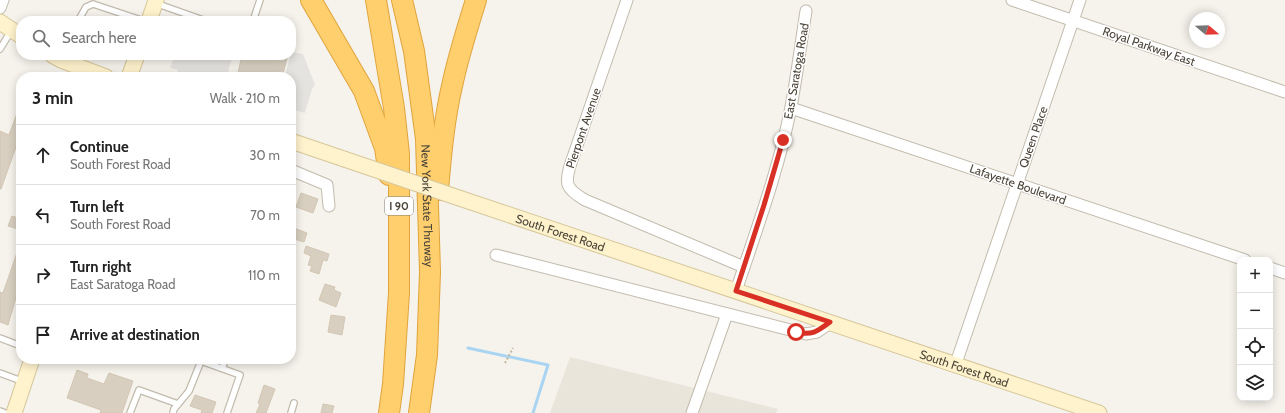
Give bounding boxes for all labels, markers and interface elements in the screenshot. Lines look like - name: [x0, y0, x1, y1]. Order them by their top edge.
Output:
- north arrow: [1189, 12, 1225, 48]
- search box: [16, 16, 296, 60]
- street label: East Saratoga Road: [780, 22, 812, 120]
- street label: Royal Parkway East: [1101, 23, 1197, 69]
- icon: search: [30, 27, 52, 49]
- text: Search here: [62, 29, 137, 47]
- street label: Pierpont Avenue: [562, 86, 604, 170]
- text: 3 min: [32, 88, 73, 108]
- text: Walk · 210 m: [210, 90, 280, 106]
- street label: Queen Place: [1015, 104, 1051, 170]
- route end: [774, 131, 792, 149]
- text: Continue: [70, 138, 129, 156]
- icon: ahead: [32, 144, 54, 166]
- street label: New York State Thruway: [419, 144, 437, 267]
- text: 30 m: [250, 147, 280, 163]
- text: South Forest Road: [70, 156, 171, 172]
- street label: Lafayette Boulevard: [968, 160, 1068, 208]
- road number: I 90: [385, 197, 413, 215]
- text: Turn left: [70, 198, 124, 216]
- icon: left: [32, 204, 54, 226]
- text: 70 m: [250, 207, 280, 223]
- street label: South Forest Road: [514, 210, 607, 254]
- text: South Forest Road: [70, 216, 171, 232]
- map controls: [1237, 257, 1273, 401]
- button: +: [1237, 257, 1273, 293]
- text: Turn right: [70, 258, 131, 276]
- icon: right: [32, 264, 54, 286]
- text: 110 m: [248, 267, 280, 283]
- text: East Saratoga Road: [70, 276, 175, 292]
- button: −: [1237, 293, 1273, 329]
- route start: [787, 323, 805, 341]
- icon: arrive: [32, 324, 54, 346]
- text: Arrive at destination: [70, 326, 200, 344]
- button: locate: [1237, 329, 1273, 365]
- street label: South Forest Road: [918, 346, 1011, 390]
- button: layers: [1237, 365, 1273, 401]

